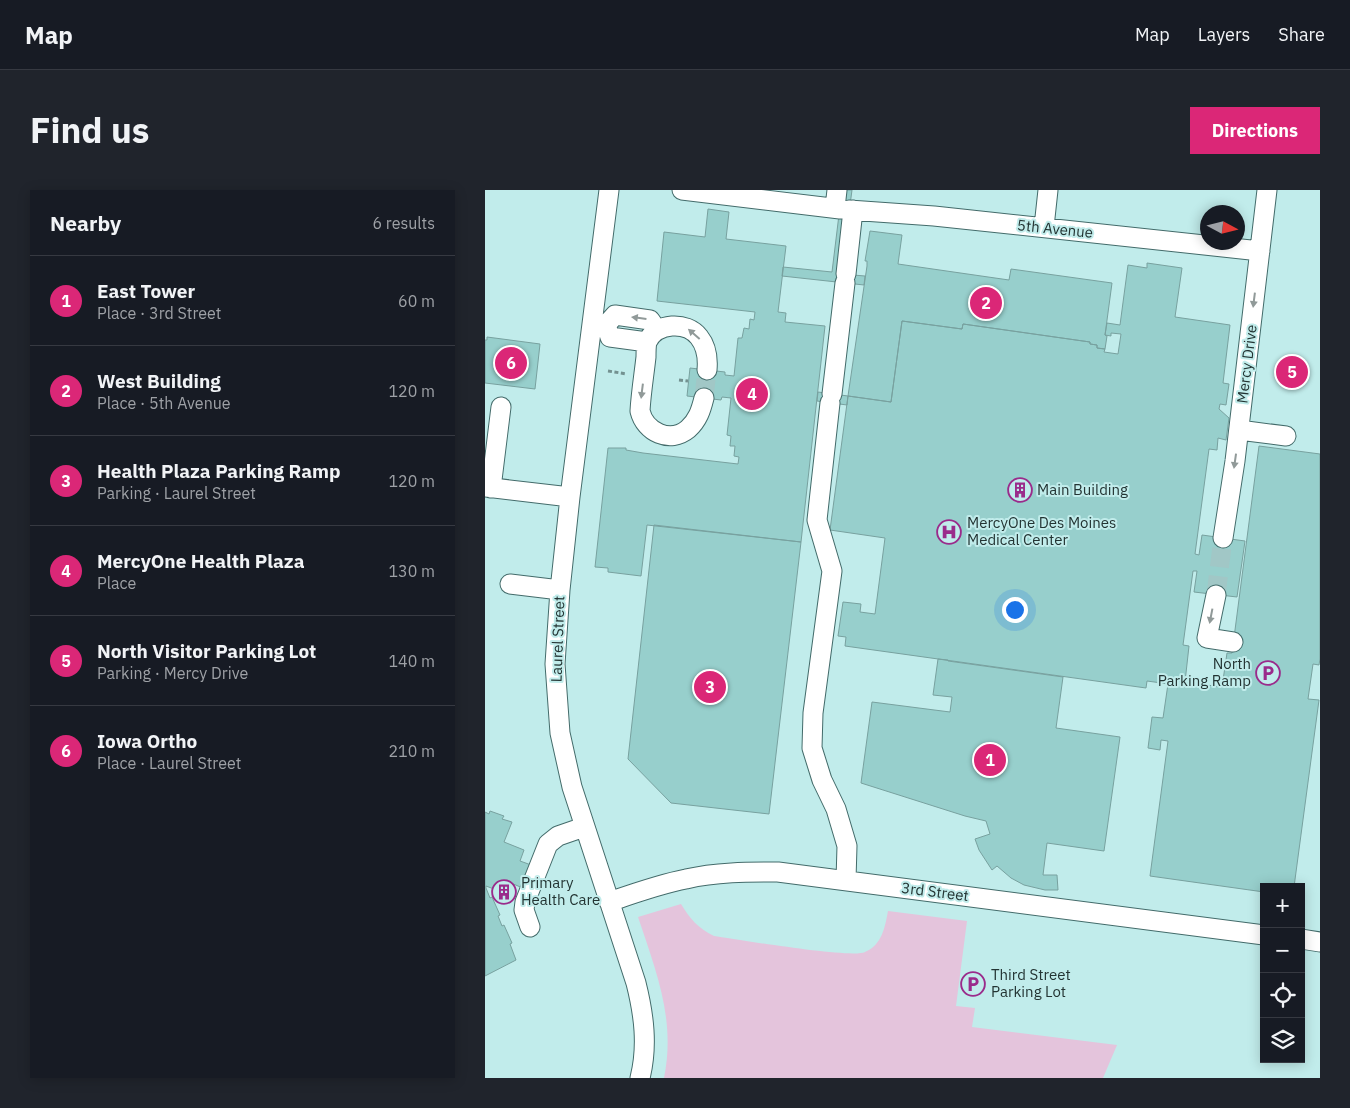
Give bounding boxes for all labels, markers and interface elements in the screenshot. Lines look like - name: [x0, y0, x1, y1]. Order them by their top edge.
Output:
- text: Map: [25, 19, 73, 51]
- text: Map: [1135, 23, 1170, 46]
- text: Layers: [1198, 23, 1250, 46]
- text: Share: [1278, 23, 1325, 46]
- text: Find us: [30, 107, 149, 153]
- button: Directions: [1190, 107, 1320, 154]
- north arrow: [1200, 205, 1245, 250]
- text: Nearby: [50, 209, 121, 237]
- text: 6 results: [372, 213, 435, 233]
- street label: 5th Avenue: [1016, 215, 1094, 242]
- text: East Tower: [97, 279, 195, 303]
- pin: 2: [970, 284, 1002, 322]
- text: 1: [61, 291, 71, 311]
- text: 60 m: [398, 291, 435, 311]
- one-way arrow: [1250, 292, 1258, 308]
- text: Place · 3rd Street: [97, 303, 221, 323]
- one-way arrow: [631, 314, 647, 322]
- street label: Mercy Drive: [1232, 323, 1261, 404]
- one-way arrow: [688, 329, 701, 340]
- pin: 6: [495, 344, 527, 382]
- pin: 5: [1276, 353, 1308, 391]
- text: West Building: [97, 369, 221, 393]
- pin: 4: [736, 375, 768, 413]
- text: 2: [61, 381, 71, 401]
- text: 120 m: [388, 381, 435, 401]
- one-way arrow: [638, 383, 646, 399]
- text: Place · 5th Avenue: [97, 393, 231, 413]
- one-way arrow: [1231, 453, 1239, 469]
- text: Health Plaza Parking Ramp: [97, 459, 341, 483]
- text: 3: [61, 471, 71, 491]
- text: 120 m: [388, 471, 435, 491]
- building icon: Main Building: [1007, 477, 1033, 503]
- place label: Main Building: [1037, 480, 1128, 499]
- text: Parking · Laurel Street: [97, 483, 256, 503]
- place label: MercyOne Des Moines Medical Center: [967, 513, 1116, 549]
- hospital icon: MercyOne Des Moines Medical Center: [936, 519, 962, 545]
- text: MercyOne Health Plaza: [97, 549, 305, 573]
- text: 4: [61, 561, 71, 581]
- text: 130 m: [388, 561, 435, 581]
- text: Place: [97, 573, 136, 593]
- street label: Laurel Street: [546, 595, 569, 683]
- your location: [1002, 597, 1028, 623]
- one-way arrow: [1207, 609, 1215, 625]
- text: North Visitor Parking Lot: [97, 639, 316, 663]
- text: 5: [61, 651, 71, 671]
- text: 140 m: [388, 651, 435, 671]
- place label: North Parking Ramp: [1158, 654, 1251, 690]
- parking icon: North Parking Ramp: [1255, 660, 1281, 686]
- text: Parking · Mercy Drive: [97, 663, 248, 683]
- pin: 3: [694, 668, 726, 706]
- text: Iowa Ortho: [97, 729, 197, 753]
- text: 6: [61, 741, 71, 761]
- text: 210 m: [388, 741, 435, 761]
- pin: 1: [974, 741, 1006, 779]
- text: Place · Laurel Street: [97, 753, 241, 773]
- place label: Primary Health Care: [521, 873, 600, 909]
- street label: 3rd Street: [900, 878, 970, 905]
- building icon: Primary Health Care: [491, 879, 517, 905]
- map controls: [1260, 883, 1305, 1063]
- button: +: [1260, 883, 1305, 928]
- button: −: [1260, 928, 1305, 973]
- place label: Third Street Parking Lot: [991, 965, 1071, 1001]
- parking icon: Third Street Parking Lot: [960, 971, 986, 997]
- button: locate: [1260, 973, 1305, 1018]
- button: layers: [1260, 1018, 1305, 1063]

